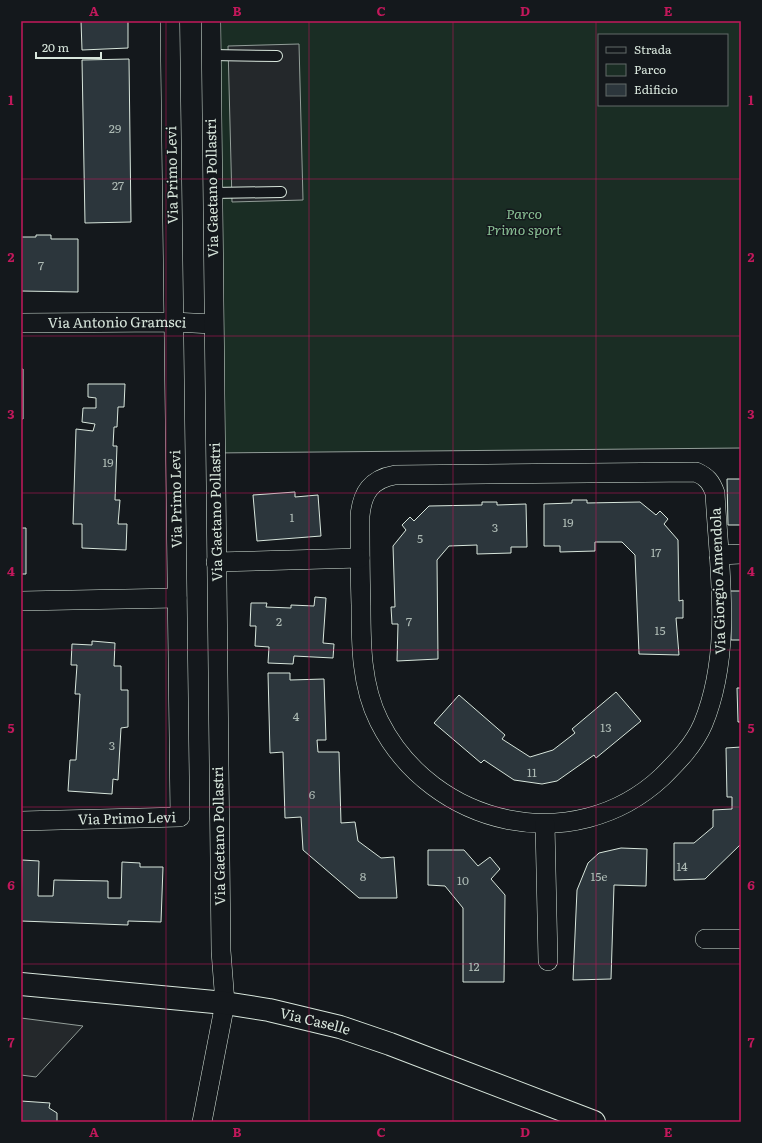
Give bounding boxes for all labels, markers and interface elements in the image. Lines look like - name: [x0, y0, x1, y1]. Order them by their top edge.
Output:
- text: A: [89, 1, 99, 20]
- text: B: [233, 1, 242, 20]
- text: C: [376, 1, 386, 20]
- text: D: [520, 1, 530, 20]
- text: E: [664, 1, 673, 20]
- scale bar: [36, 34, 101, 60]
- legend: [598, 34, 728, 106]
- text: 20 m: [42, 38, 69, 56]
- text: Strada: [634, 40, 672, 58]
- text: Parco: [634, 60, 666, 78]
- text: Edificio: [634, 80, 678, 98]
- text: 1: [8, 90, 14, 109]
- text: 1: [748, 90, 754, 109]
- street label: Via Gaetano Pollastri: [200, 118, 222, 258]
- house number: 29: [109, 119, 121, 137]
- street label: Via Primo Levi: [160, 125, 182, 224]
- house number: 27: [112, 176, 124, 194]
- park label: Parco Primo sport: [486, 203, 562, 239]
- text: 2: [8, 247, 15, 266]
- text: 2: [748, 247, 755, 266]
- house number: 7: [38, 256, 44, 274]
- street label: Via Antonio Gramsci: [48, 311, 187, 332]
- text: 3: [7, 404, 15, 423]
- text: 3: [747, 404, 755, 423]
- street label: Via Gaetano Pollastri: [204, 442, 226, 582]
- street label: Via Primo Levi: [164, 449, 186, 548]
- house number: 19: [102, 453, 114, 471]
- street label: Via Giorgio Amendola: [704, 507, 730, 655]
- house number: 1: [290, 508, 295, 526]
- house number: 19: [562, 513, 574, 531]
- house number: 3: [492, 518, 498, 536]
- house number: 5: [417, 529, 423, 547]
- house number: 17: [651, 543, 661, 561]
- text: 4: [7, 561, 15, 580]
- text: 4: [747, 561, 755, 580]
- house number: 2: [276, 612, 282, 630]
- house number: 7: [406, 612, 412, 630]
- house number: 15: [655, 621, 665, 639]
- house number: 4: [293, 707, 300, 725]
- text: 5: [7, 718, 15, 737]
- house number: 13: [600, 718, 612, 736]
- text: 5: [747, 718, 755, 737]
- house number: 3: [109, 736, 115, 754]
- house number: 11: [527, 763, 537, 781]
- street label: Via Gaetano Pollastri: [207, 766, 229, 906]
- house number: 6: [309, 785, 316, 803]
- street label: Via Primo Levi: [78, 806, 177, 829]
- house number: 14: [676, 857, 688, 875]
- house number: 8: [360, 867, 367, 885]
- house number: 15e: [590, 867, 608, 885]
- house number: 10: [457, 871, 469, 889]
- text: 6: [7, 875, 15, 894]
- text: 6: [747, 875, 755, 894]
- house number: 12: [469, 957, 479, 975]
- street label: Via Caselle: [278, 1002, 354, 1039]
- text: 7: [7, 1032, 15, 1051]
- text: 7: [747, 1032, 755, 1051]
- text: A: [89, 1122, 99, 1141]
- text: B: [233, 1122, 242, 1141]
- text: C: [376, 1122, 386, 1141]
- text: D: [520, 1122, 530, 1141]
- text: E: [664, 1122, 673, 1141]

